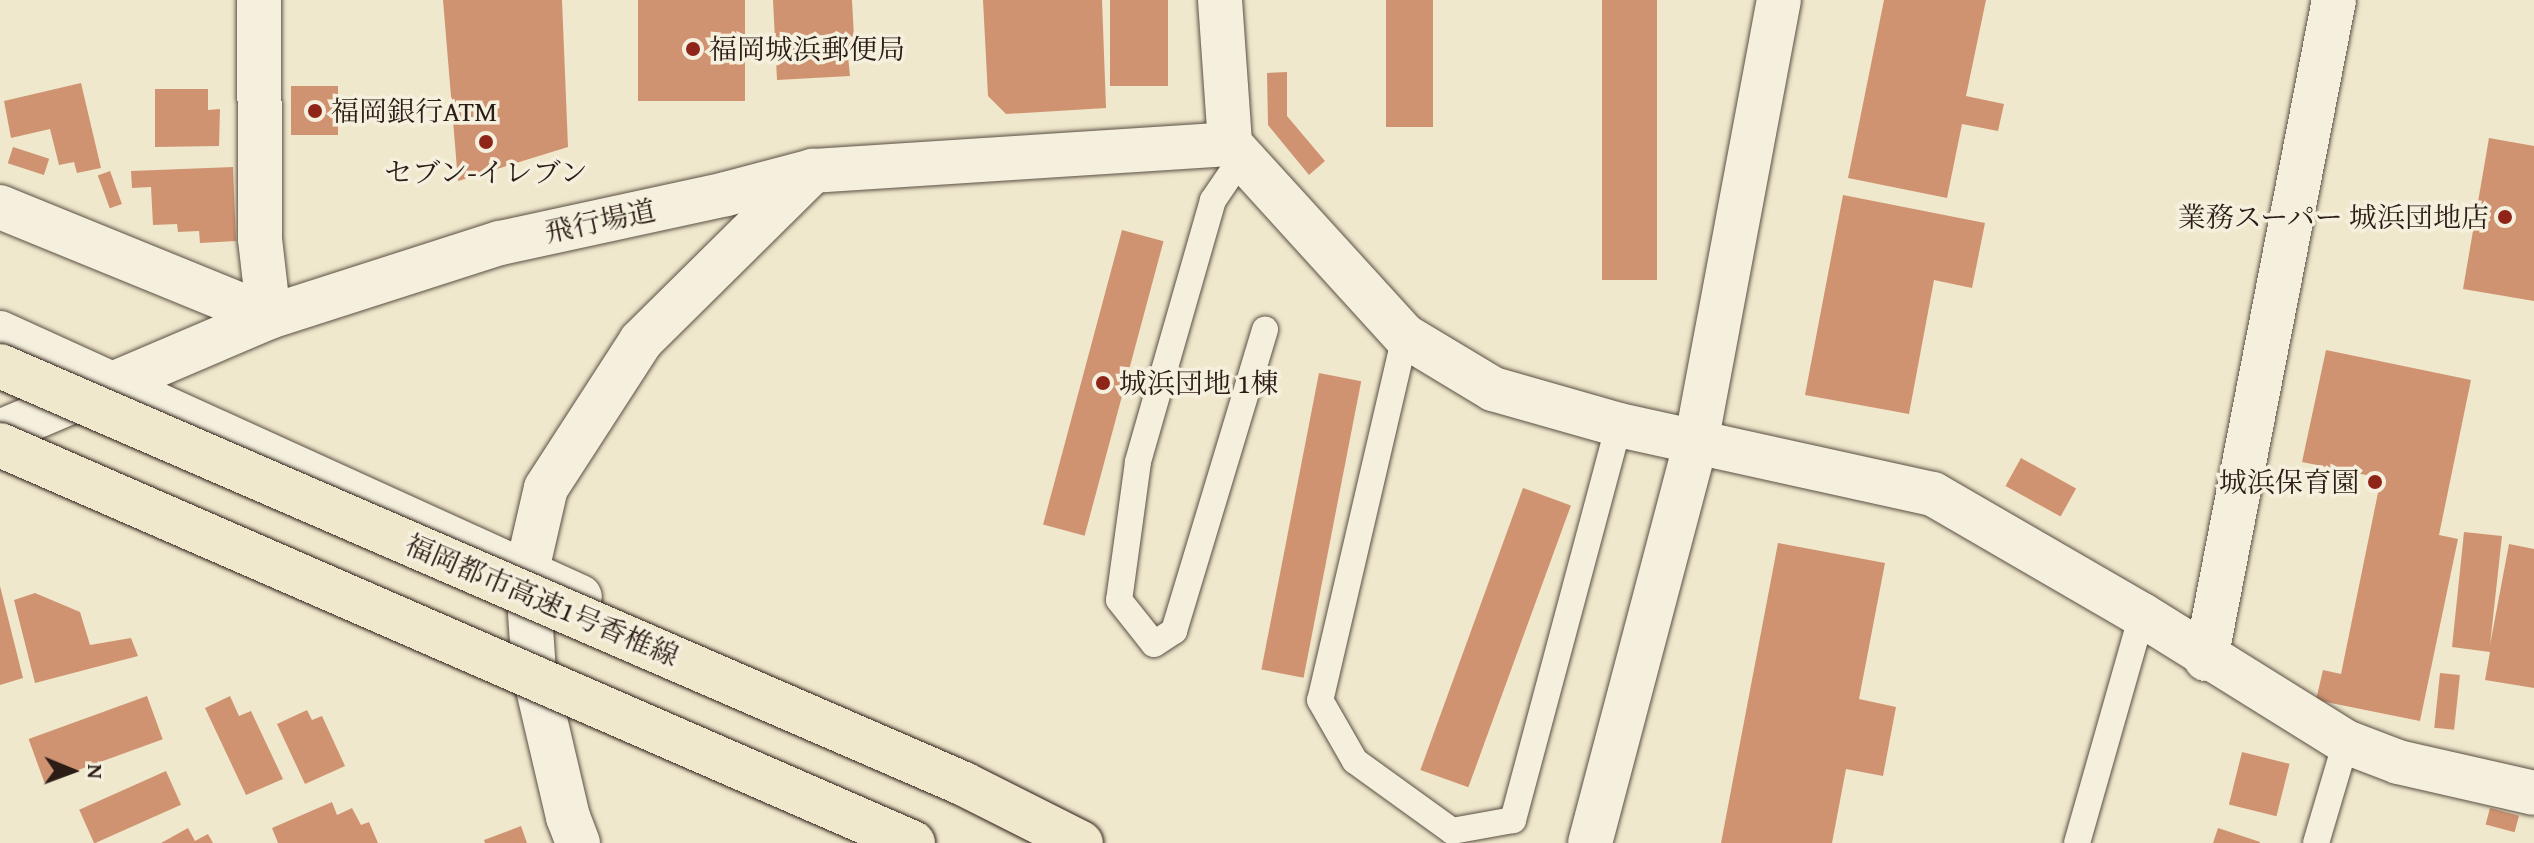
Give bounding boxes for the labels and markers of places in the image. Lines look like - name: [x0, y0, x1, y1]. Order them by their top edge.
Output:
- place label: 福岡城浜郵便局: [709, 32, 905, 66]
- marker: 福岡城浜郵便局: [684, 40, 702, 58]
- place label: 福岡銀行ATM: [331, 94, 497, 128]
- marker: 福岡銀行ATM: [306, 102, 324, 120]
- marker: セブン-イレブン: [477, 133, 495, 151]
- place label: セブン-イレブン: [383, 155, 589, 189]
- place label: 業務スーパー 城浜団地店: [2176, 200, 2489, 234]
- marker: 業務スーパー 城浜団地店: [2496, 208, 2514, 226]
- place label: 城浜団地 1棟: [1119, 366, 1279, 400]
- marker: 城浜団地 1棟: [1094, 374, 1112, 392]
- place label: 城浜保育園: [2219, 465, 2359, 499]
- marker: 城浜保育園: [2366, 473, 2384, 491]

